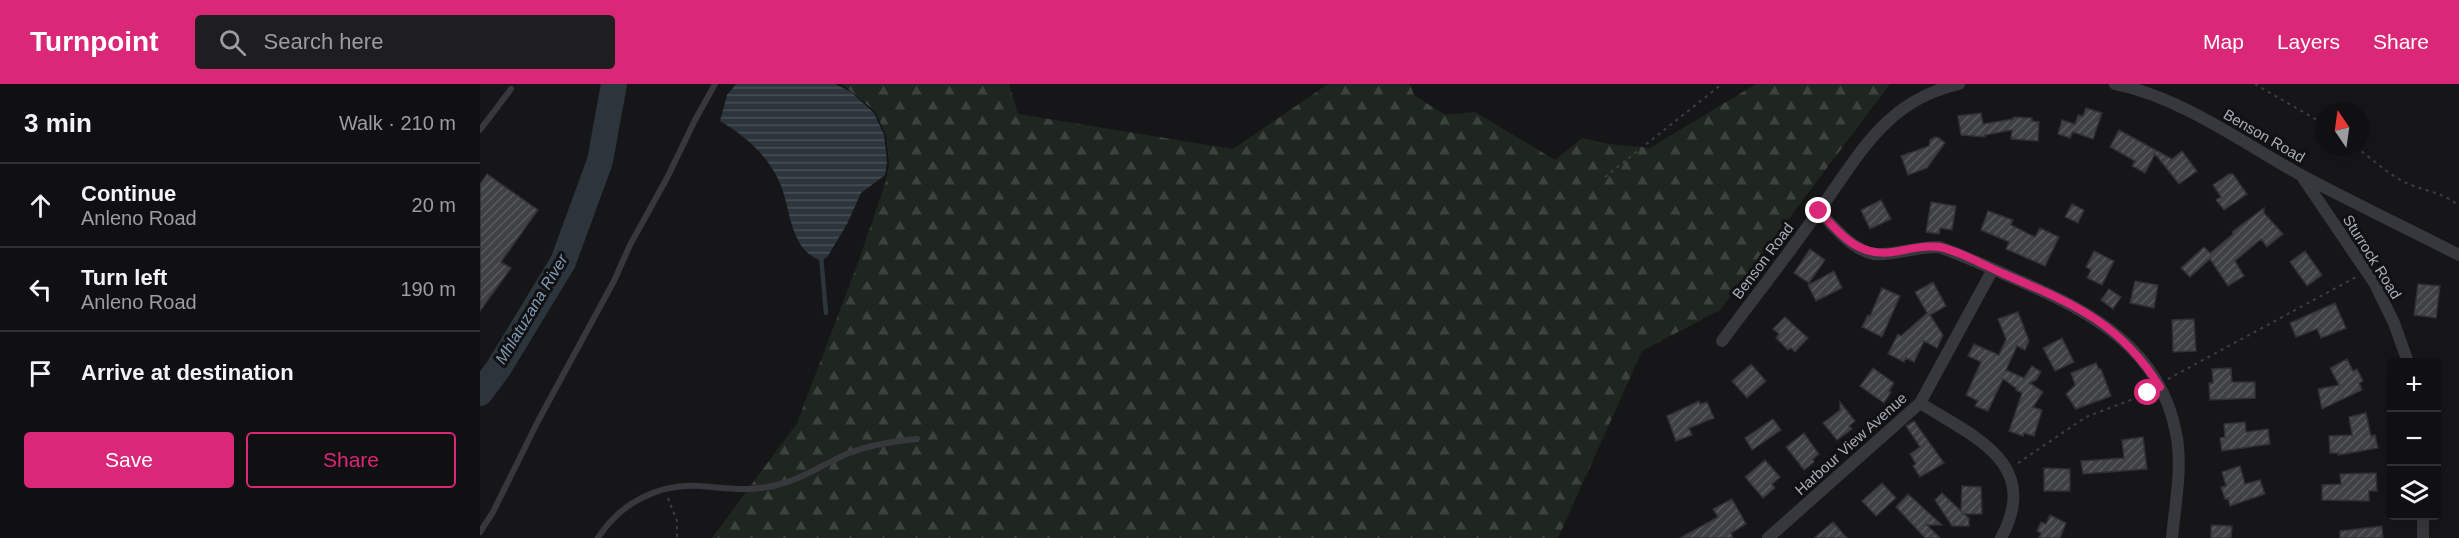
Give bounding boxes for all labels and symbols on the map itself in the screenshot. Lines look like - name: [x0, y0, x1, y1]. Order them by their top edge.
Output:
- north arrow: [2315, 102, 2369, 156]
- street label: Benson Road: [2221, 105, 2308, 166]
- route end: [1805, 197, 1831, 223]
- street label: Sturrock Road: [2340, 212, 2405, 302]
- street label: Benson Road: [1728, 219, 1797, 302]
- water label: Mhlatuzana River: [492, 251, 571, 367]
- route start: [2134, 379, 2160, 405]
- street label: Harbour View Avenue: [1791, 389, 1910, 498]

